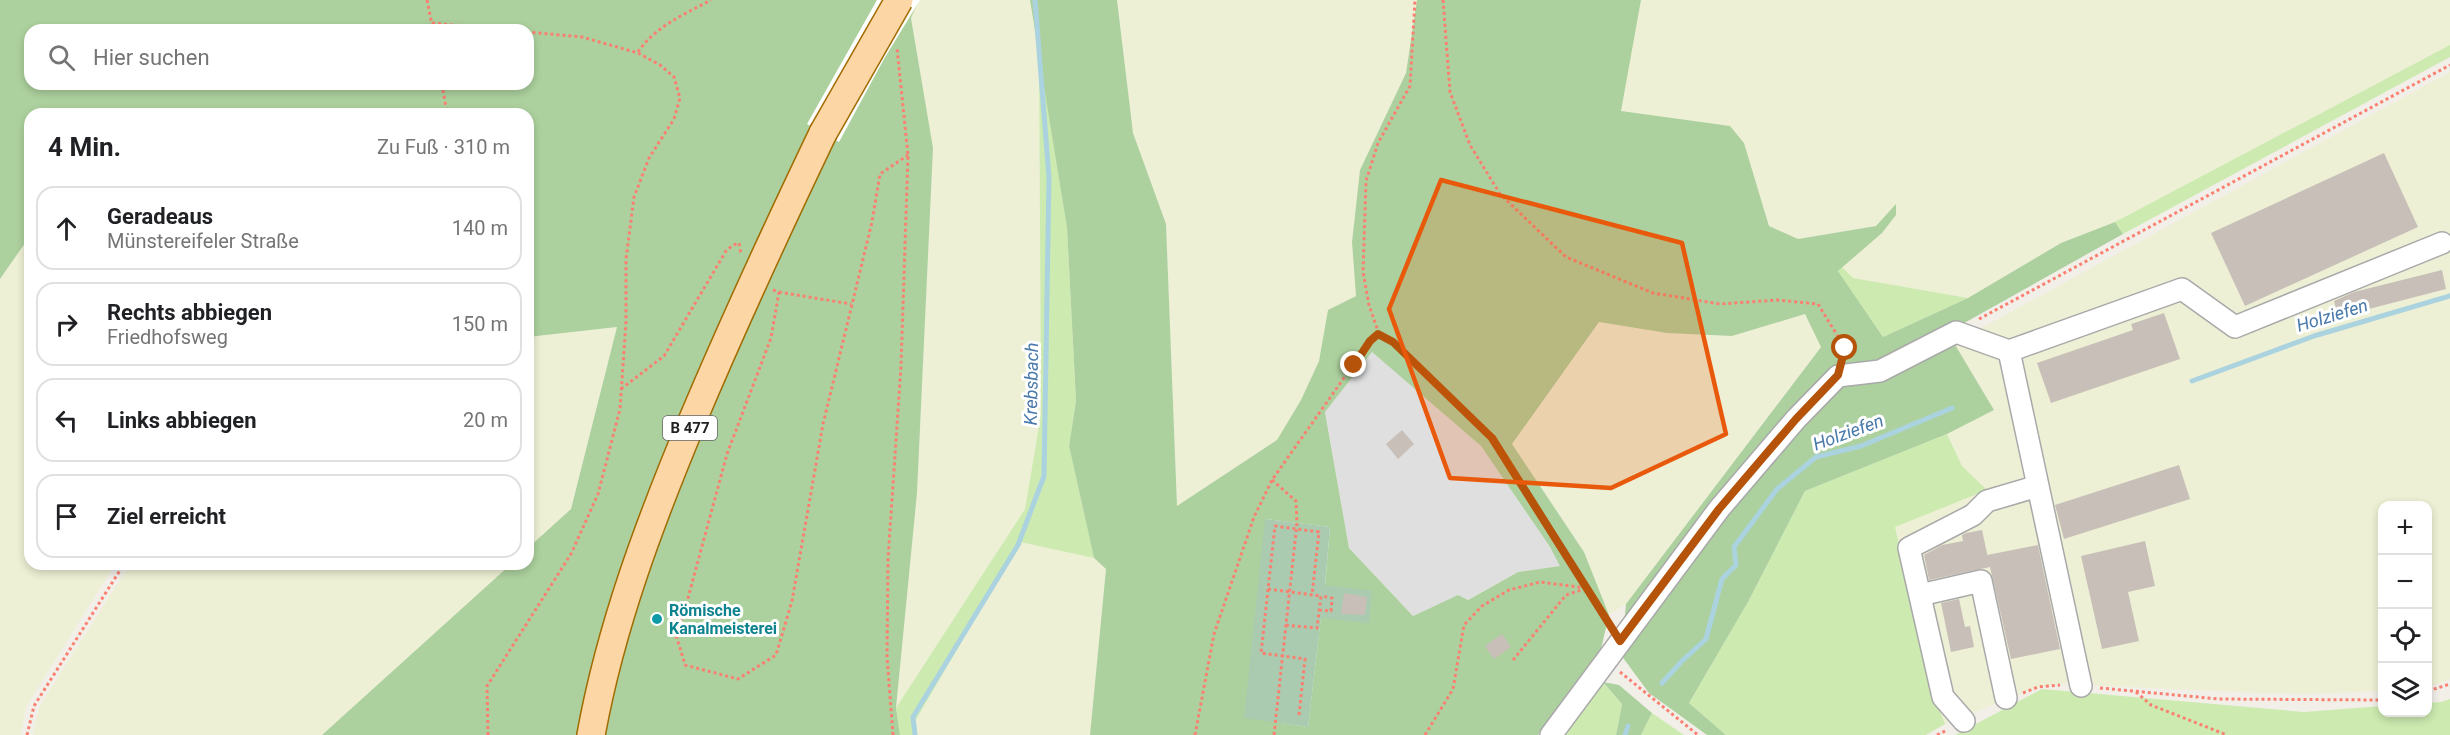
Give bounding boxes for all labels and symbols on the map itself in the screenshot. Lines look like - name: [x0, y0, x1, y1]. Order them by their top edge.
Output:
- water label: Holziefen: [2294, 294, 2370, 336]
- route start: [1831, 334, 1857, 360]
- water label: Krebsbach: [1020, 342, 1042, 426]
- route end: [1340, 351, 1366, 377]
- water label: Holziefen: [1810, 410, 1886, 454]
- road number: B 477: [663, 416, 717, 440]
- place label: Römische Kanalmeisterei: [669, 601, 777, 638]
- marker: Römische Kanalmeisterei: [650, 612, 664, 626]

